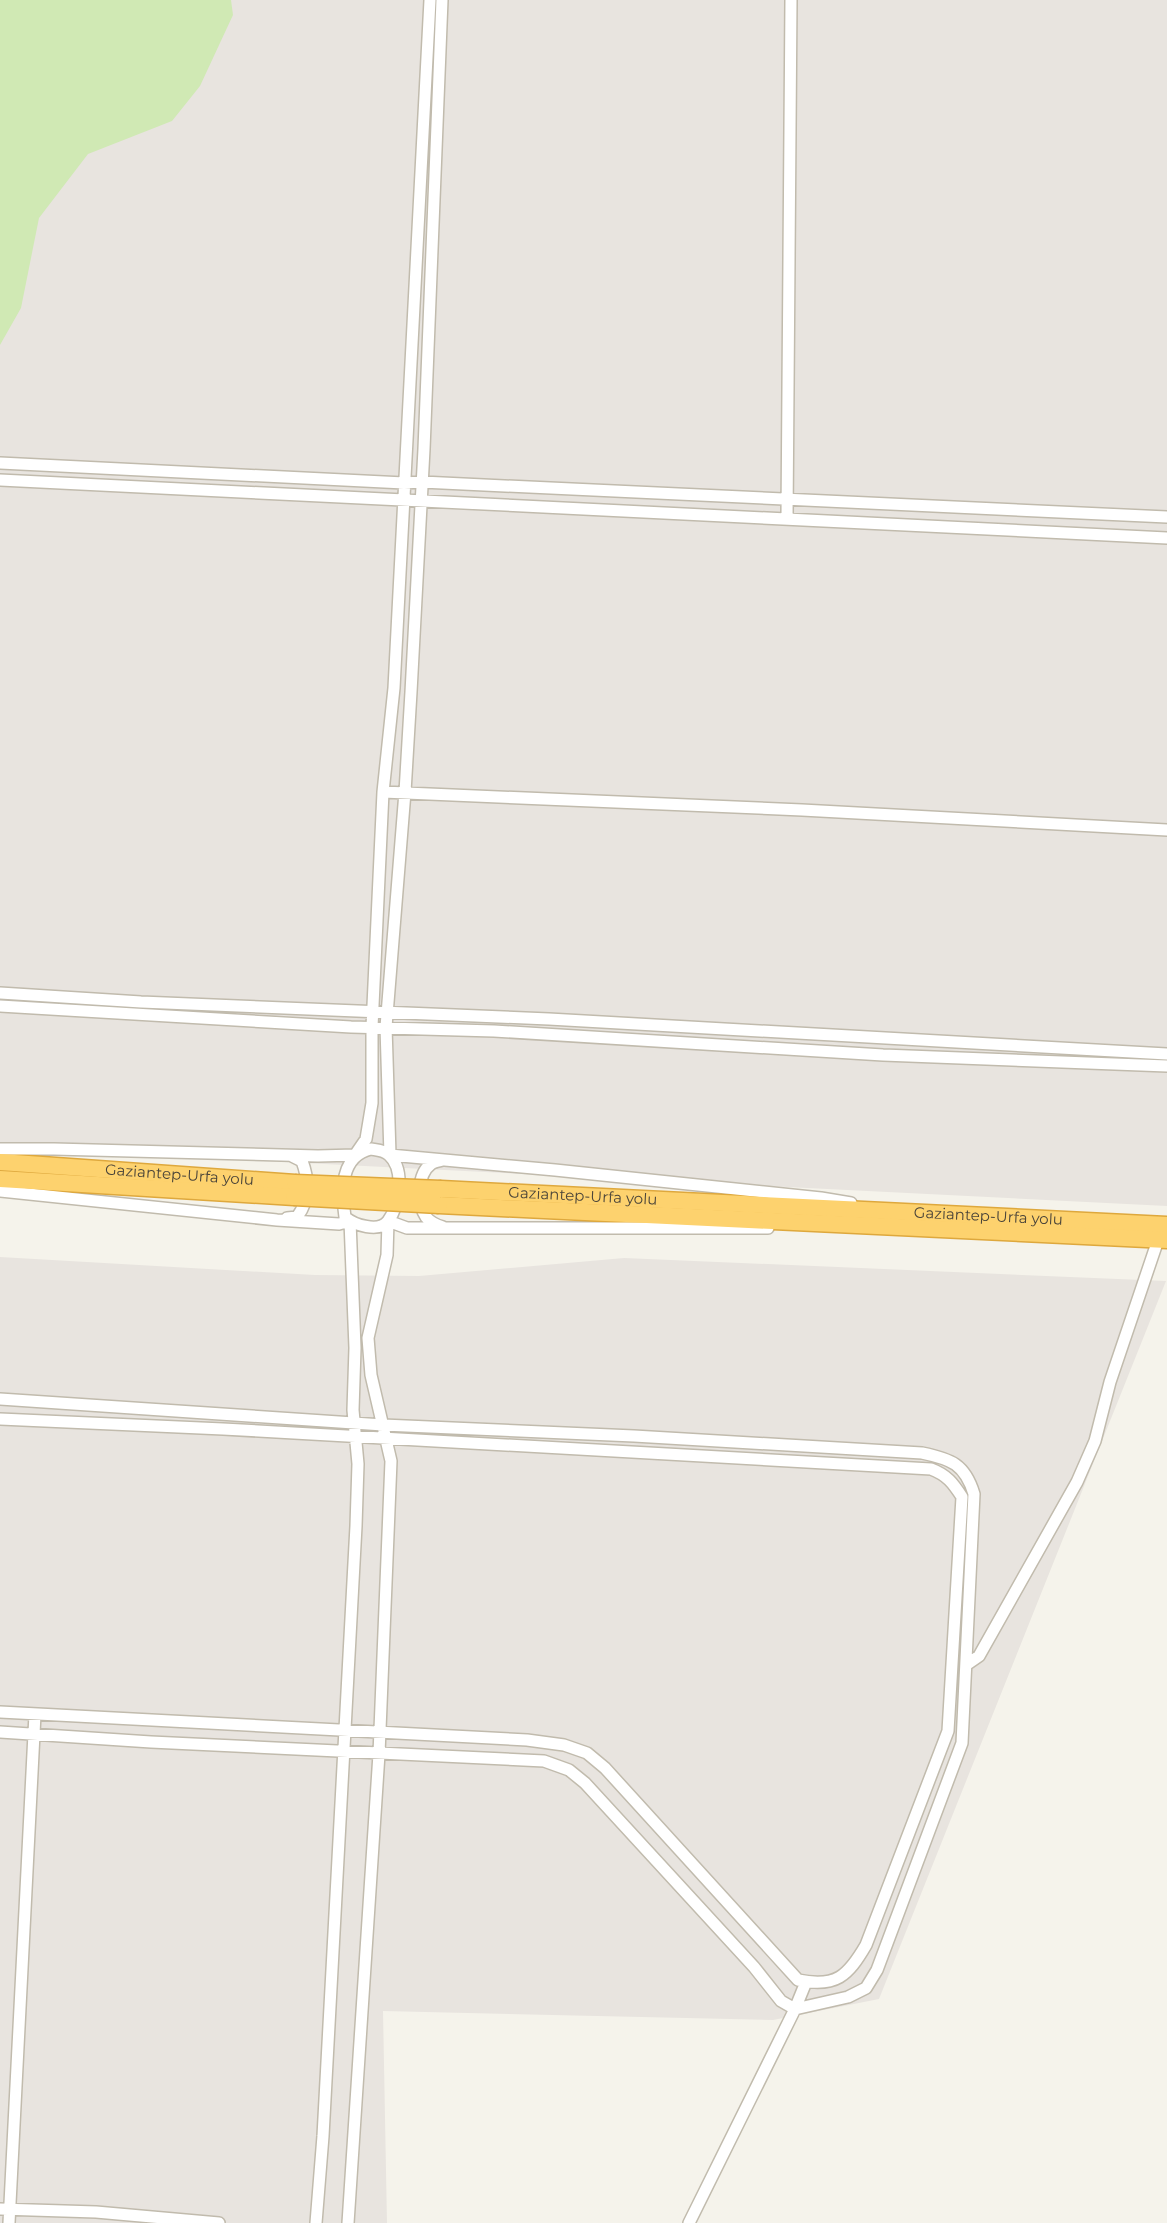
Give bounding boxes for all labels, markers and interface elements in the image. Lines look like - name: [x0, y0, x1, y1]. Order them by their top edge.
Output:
- street label: Gaziantep-Urfa yolu: [104, 1160, 255, 1189]
- street label: Gaziantep-Urfa yolu: [508, 1182, 658, 1209]
- street label: Gaziantep-Urfa yolu: [913, 1202, 1063, 1229]

